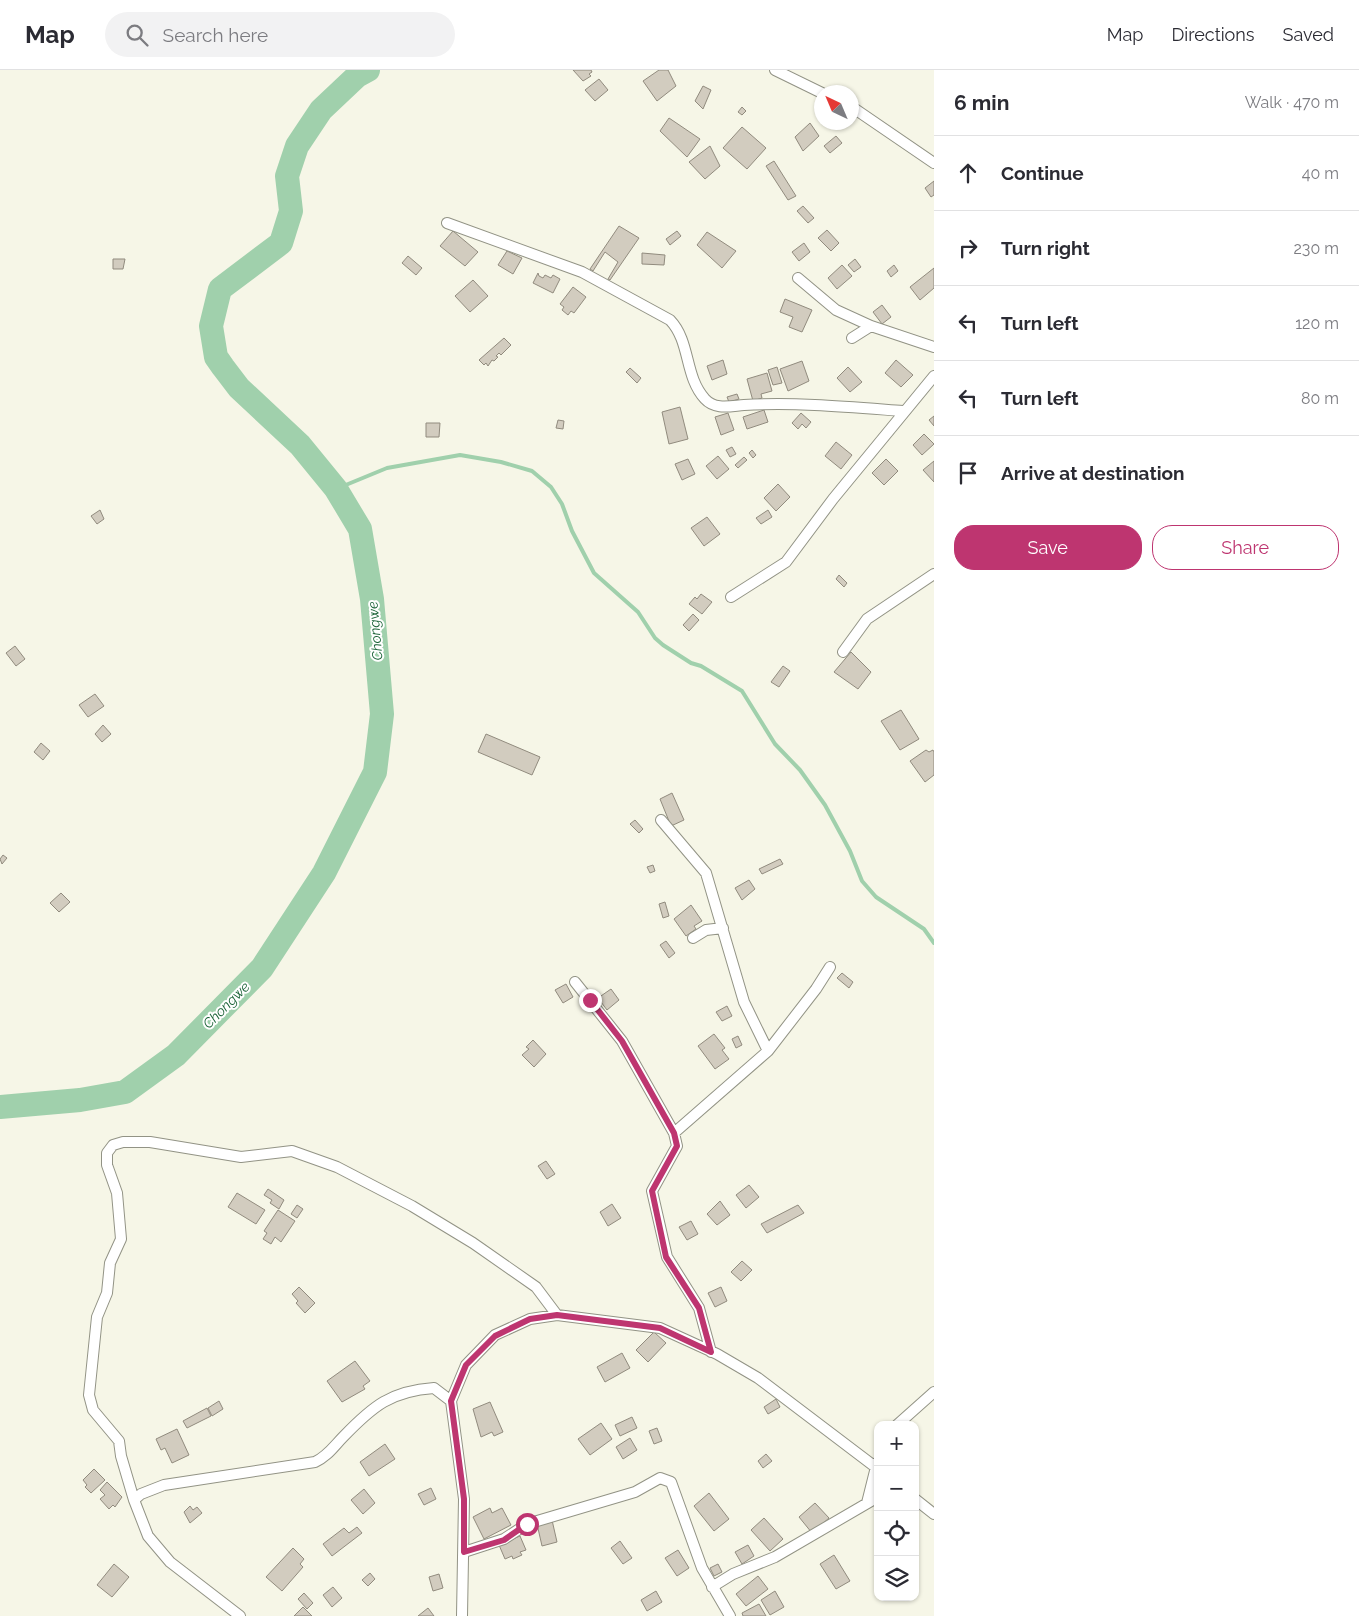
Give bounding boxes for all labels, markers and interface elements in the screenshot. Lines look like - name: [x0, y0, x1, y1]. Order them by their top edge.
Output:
- search box: [105, 12, 455, 57]
- text: Map: [25, 20, 75, 49]
- icon: search: [123, 21, 151, 49]
- text: Search here: [163, 24, 268, 46]
- text: Map: [1107, 24, 1143, 45]
- text: Directions: [1171, 24, 1255, 45]
- text: Saved: [1283, 24, 1334, 45]
- north arrow: [814, 85, 859, 130]
- text: 6 min: [954, 90, 1009, 115]
- text: Walk · 470 m: [1245, 93, 1339, 112]
- icon: ahead: [954, 159, 982, 187]
- text: Continue: [1001, 162, 1084, 184]
- text: 40 m: [1302, 164, 1339, 183]
- icon: right: [954, 234, 982, 262]
- text: Turn right: [1001, 237, 1090, 259]
- text: 230 m: [1294, 239, 1339, 258]
- icon: left: [954, 309, 982, 337]
- text: Turn left: [1001, 312, 1078, 334]
- text: 120 m: [1295, 314, 1339, 333]
- icon: left: [954, 384, 982, 412]
- text: Turn left: [1001, 387, 1078, 409]
- text: 80 m: [1301, 389, 1339, 408]
- icon: arrive: [954, 459, 982, 487]
- text: Arrive at destination: [1001, 462, 1185, 484]
- button: Save: [954, 525, 1142, 570]
- button: Share: [1152, 525, 1339, 570]
- water label: Chongwe: [364, 600, 386, 661]
- water label: Chongwe: [199, 978, 253, 1032]
- route end: [579, 989, 602, 1012]
- map controls: [874, 1421, 919, 1601]
- button: +: [874, 1421, 919, 1466]
- button: −: [874, 1466, 919, 1511]
- button: locate: [874, 1511, 919, 1556]
- route start: [516, 1513, 539, 1536]
- button: layers: [874, 1556, 919, 1601]

